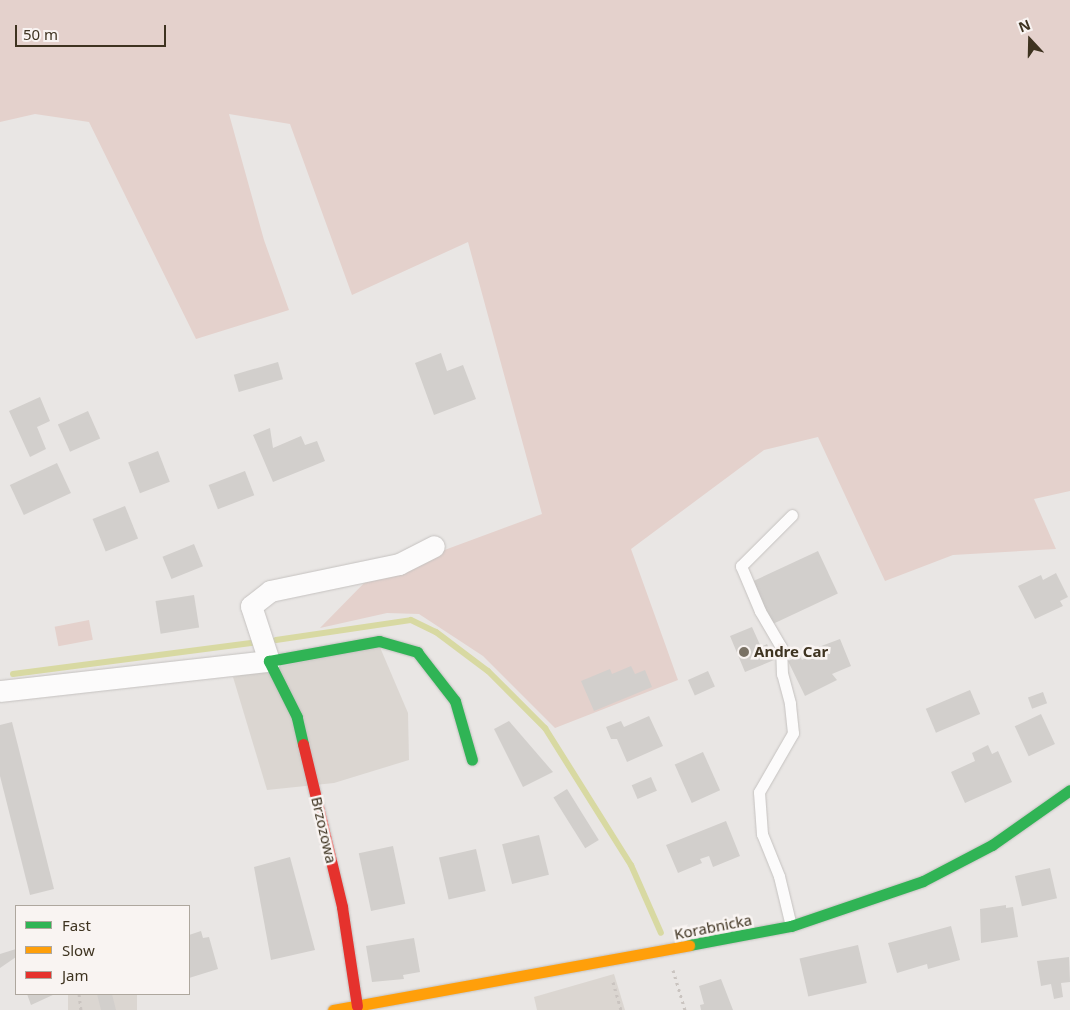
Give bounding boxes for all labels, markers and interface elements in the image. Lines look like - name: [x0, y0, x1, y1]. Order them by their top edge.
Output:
- scale bar: [18, 15, 169, 47]
- north arrow: [1005, 15, 1055, 65]
- text: N: [1016, 15, 1033, 36]
- text: 50 m: [23, 24, 58, 44]
- place label: Andre Car: [754, 643, 828, 661]
- marker: Andre Car: [738, 646, 750, 658]
- street label: Brzozowa: [308, 795, 340, 865]
- legend: [15, 905, 190, 995]
- street label: Korabnicka: [673, 911, 753, 943]
- text: Fast: [62, 915, 91, 935]
- text: Slow: [62, 940, 95, 960]
- text: Jam: [62, 965, 89, 985]

